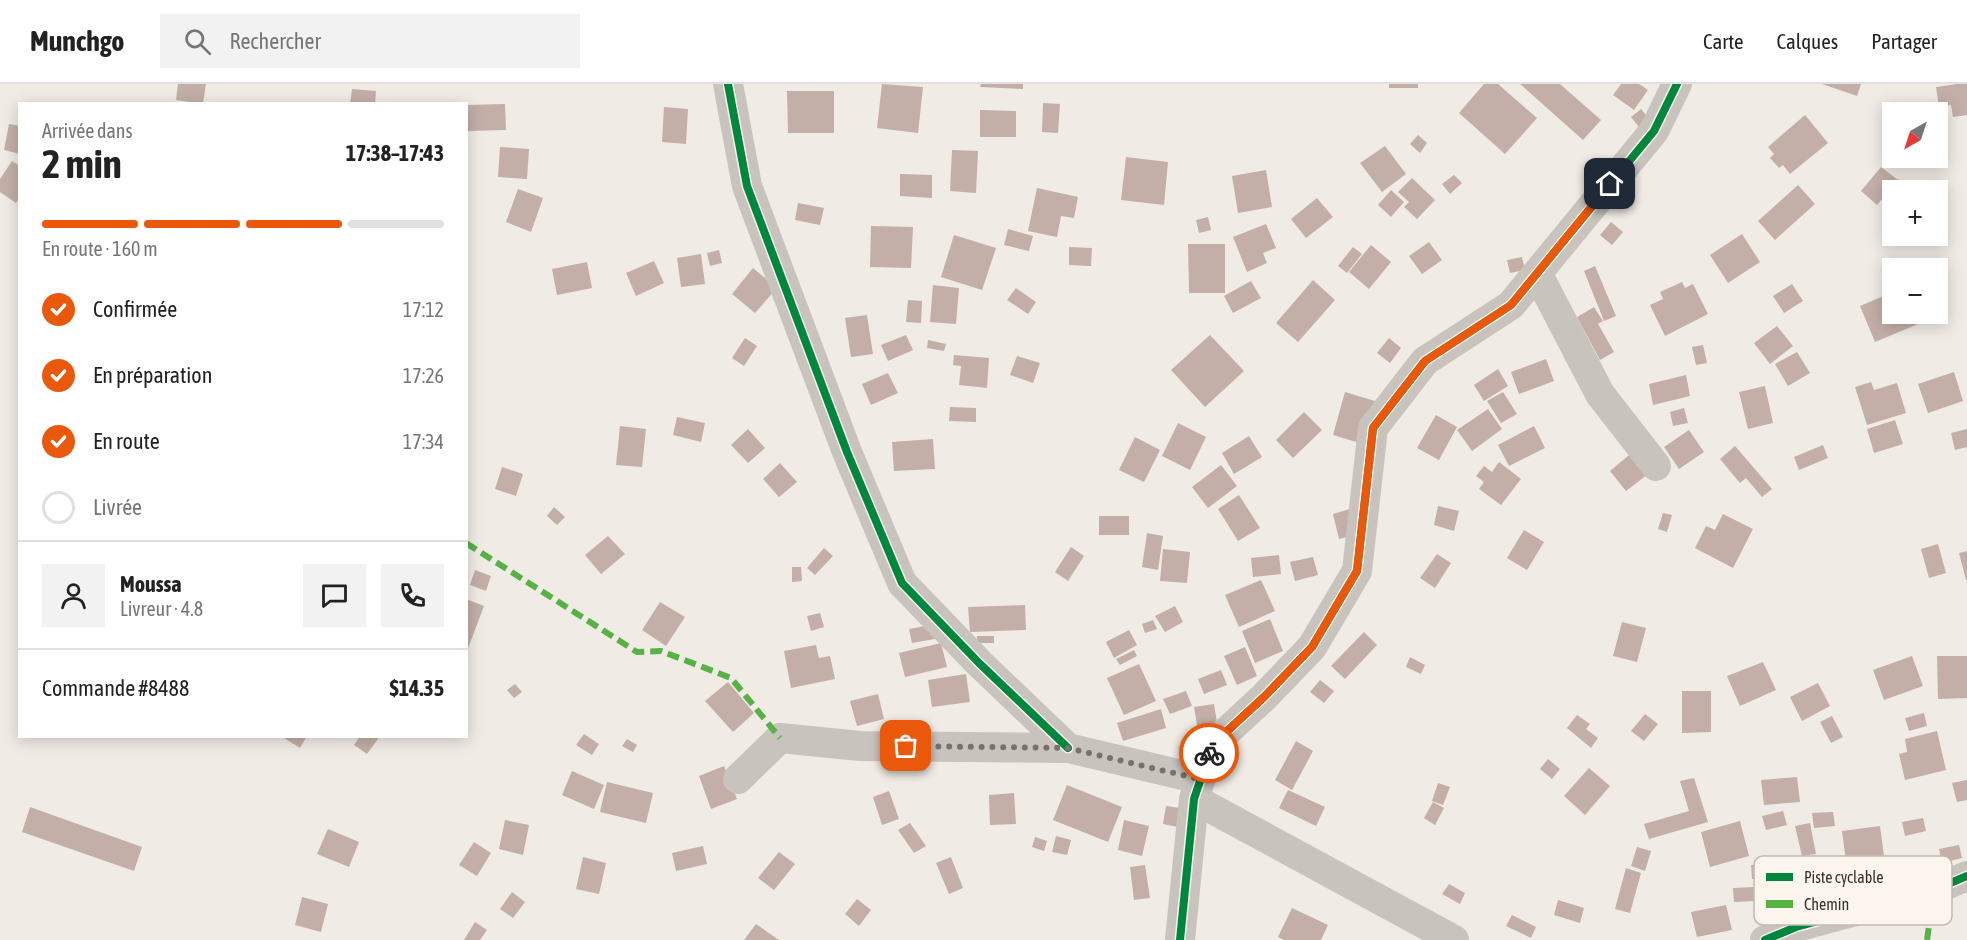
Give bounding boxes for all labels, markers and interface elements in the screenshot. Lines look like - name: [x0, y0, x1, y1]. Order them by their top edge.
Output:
- search box: [160, 14, 580, 68]
- text: Munchgo: [30, 25, 124, 57]
- icon: search: [181, 25, 214, 58]
- text: Rechercher: [229, 28, 321, 54]
- text: Carte: [1703, 29, 1744, 53]
- text: Calques: [1777, 29, 1838, 53]
- text: Partager: [1871, 29, 1937, 53]
- north arrow: [1882, 102, 1948, 168]
- map controls: [1882, 102, 1948, 324]
- text: Arrivée dans: [42, 119, 133, 142]
- text: 17:38–17:43: [346, 140, 444, 166]
- text: 2 min: [42, 142, 122, 186]
- pin: [1584, 158, 1635, 209]
- icon: home: [1593, 167, 1626, 200]
- button: +: [1882, 180, 1948, 246]
- text: En route · 160 m: [42, 237, 158, 260]
- button: −: [1882, 258, 1948, 324]
- icon: check: [42, 293, 75, 326]
- text: Confirmée: [93, 296, 177, 322]
- text: 17:12: [403, 298, 444, 321]
- icon: check: [42, 359, 75, 392]
- text: En préparation: [93, 362, 212, 388]
- text: 17:26: [403, 364, 444, 387]
- icon: check: [42, 425, 75, 458]
- text: En route: [93, 428, 160, 454]
- text: 17:34: [403, 430, 444, 453]
- text: Livrée: [93, 494, 142, 520]
- button: person: [42, 564, 105, 627]
- button: chat: [303, 564, 366, 627]
- button: phone: [381, 564, 444, 627]
- text: Moussa: [120, 571, 181, 597]
- text: Livreur · 4.8: [120, 597, 203, 620]
- text: Commande #8488: [42, 675, 189, 701]
- text: $14.35: [389, 675, 444, 701]
- pin: [880, 720, 931, 771]
- courier: [1179, 723, 1239, 783]
- icon: bag: [889, 729, 922, 762]
- icon: bike: [1193, 737, 1226, 770]
- legend: [1754, 856, 1952, 925]
- text: Piste cyclable: [1804, 868, 1884, 887]
- text: Chemin: [1804, 895, 1849, 913]

